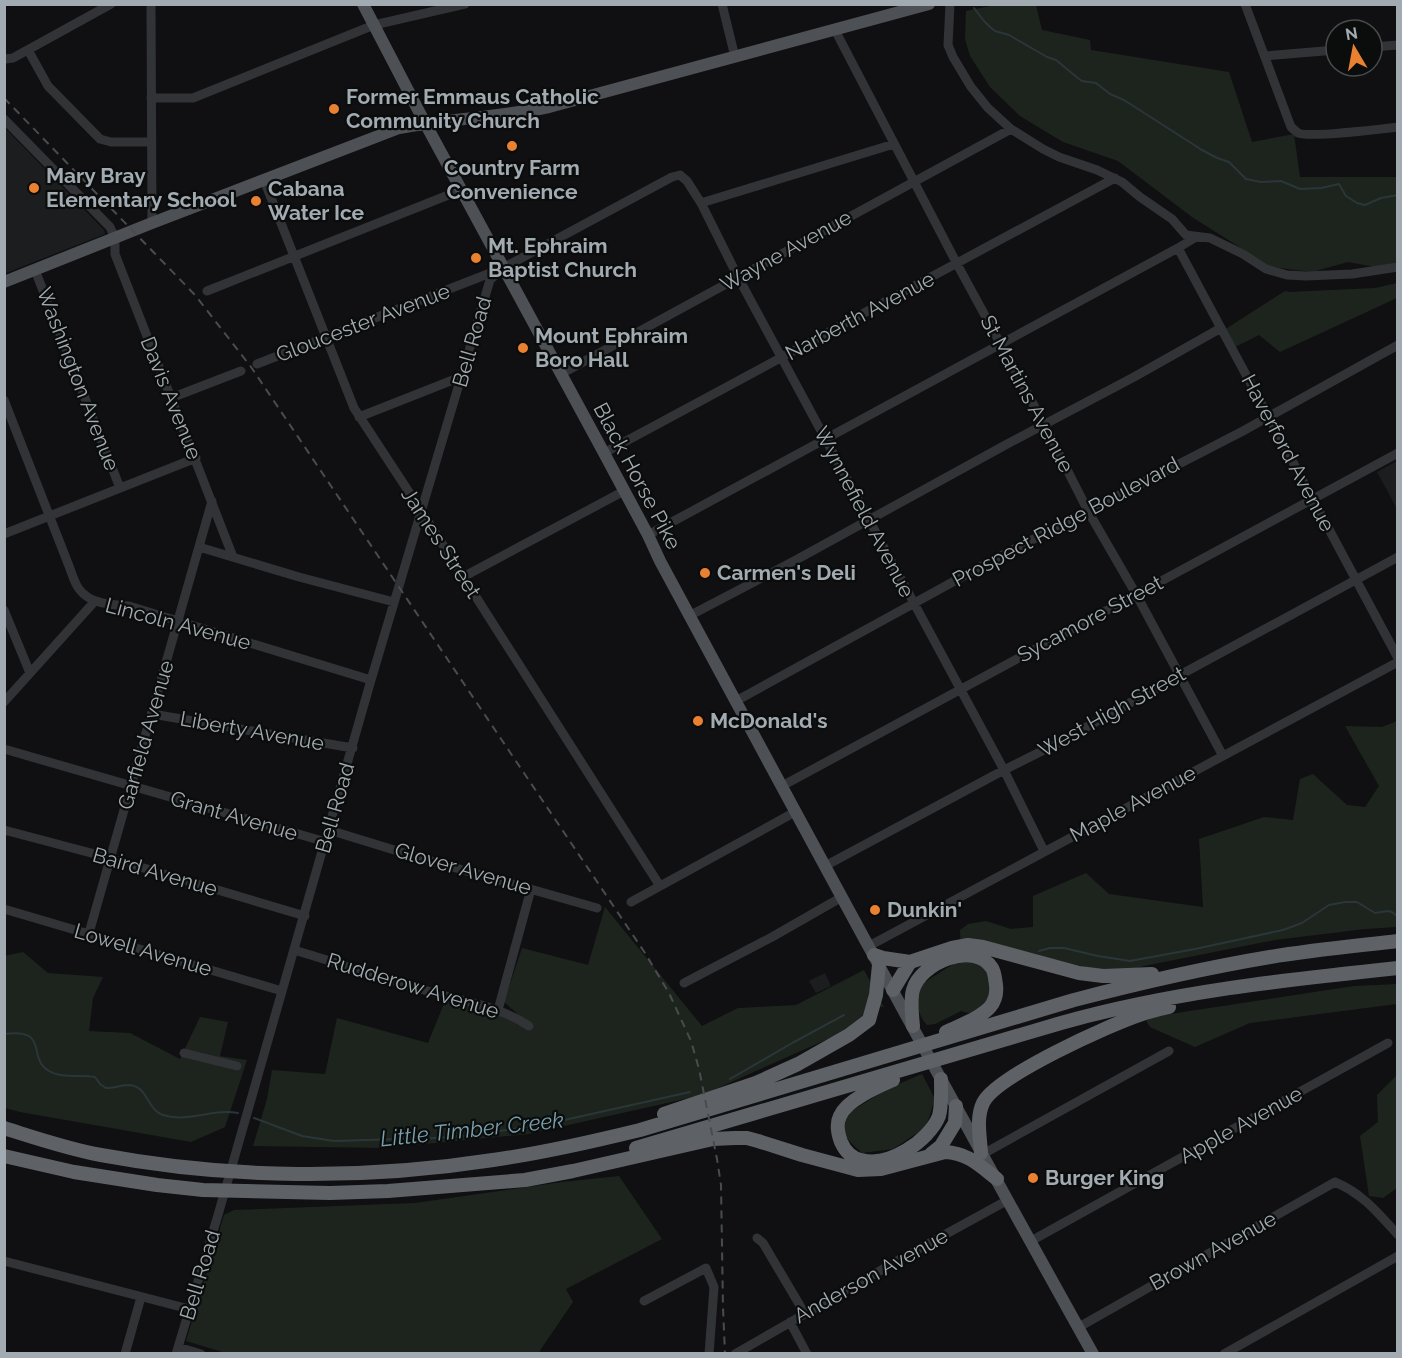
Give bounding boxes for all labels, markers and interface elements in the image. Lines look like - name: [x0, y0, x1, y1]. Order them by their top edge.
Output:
- north arrow: [1324, 18, 1384, 78]
- text: N: [1344, 23, 1359, 44]
- place label: Former Emmaus Catholic Community Church: [346, 84, 599, 133]
- marker: Former Emmaus Catholic Community Church: [327, 102, 341, 116]
- marker: Country Farm Convenience: [505, 139, 519, 153]
- place label: Country Farm Convenience: [444, 155, 580, 204]
- place label: Mary Bray Elementary School: [46, 163, 237, 212]
- place label: Cabana Water Ice: [268, 176, 365, 225]
- marker: Mary Bray Elementary School: [27, 181, 41, 195]
- marker: Cabana Water Ice: [249, 194, 263, 208]
- street label: Wayne Avenue: [716, 204, 856, 297]
- place label: Mt. Ephraim Baptist Church: [488, 233, 637, 282]
- marker: Mt. Ephraim Baptist Church: [469, 251, 483, 265]
- street label: Narberth Avenue: [781, 266, 939, 365]
- street label: Gloucester Avenue: [272, 278, 453, 367]
- street label: Washington Avenue: [32, 284, 125, 474]
- street label: Bell Road: [447, 294, 496, 390]
- street label: St Martins Avenue: [975, 311, 1079, 477]
- place label: Mount Ephraim Boro Hall: [535, 323, 688, 372]
- street label: Davis Avenue: [135, 333, 207, 463]
- marker: Mount Ephraim Boro Hall: [516, 341, 530, 355]
- street label: Haverford Avenue: [1236, 370, 1340, 536]
- street label: Black Horse Pike: [588, 398, 687, 553]
- street label: Wynnefield Avenue: [809, 422, 920, 601]
- street label: Prospect Ridge Boulevard: [948, 451, 1183, 592]
- street label: James Street: [396, 483, 486, 603]
- place label: Carmen's Deli: [717, 560, 856, 585]
- marker: Carmen's Deli: [698, 566, 712, 580]
- street label: Sycamore Street: [1013, 570, 1167, 667]
- street label: Lincoln Avenue: [103, 592, 253, 655]
- street label: Garfield Avenue: [112, 657, 179, 812]
- street label: West High Street: [1034, 661, 1190, 762]
- street label: Liberty Avenue: [178, 706, 326, 755]
- place label: McDonald's: [710, 708, 828, 733]
- marker: McDonald's: [691, 714, 705, 728]
- street label: Bell Road: [310, 760, 359, 856]
- street label: Maple Avenue: [1065, 760, 1200, 847]
- street label: Grant Avenue: [168, 785, 301, 846]
- street label: Glover Avenue: [392, 837, 534, 900]
- street label: Baird Avenue: [90, 842, 220, 901]
- place label: Dunkin': [887, 897, 962, 922]
- marker: Dunkin': [868, 903, 882, 917]
- street label: Lowell Avenue: [71, 918, 215, 981]
- street label: Rudderow Avenue: [324, 947, 502, 1024]
- street label: Apple Avenue: [1175, 1081, 1307, 1169]
- water label: Little Timber Creek: [379, 1106, 565, 1152]
- place label: Burger King: [1045, 1165, 1164, 1190]
- marker: Burger King: [1026, 1171, 1040, 1185]
- street label: Brown Avenue: [1145, 1205, 1280, 1296]
- street label: Anderson Avenue: [789, 1223, 952, 1328]
- street label: Bell Road: [174, 1227, 225, 1323]

